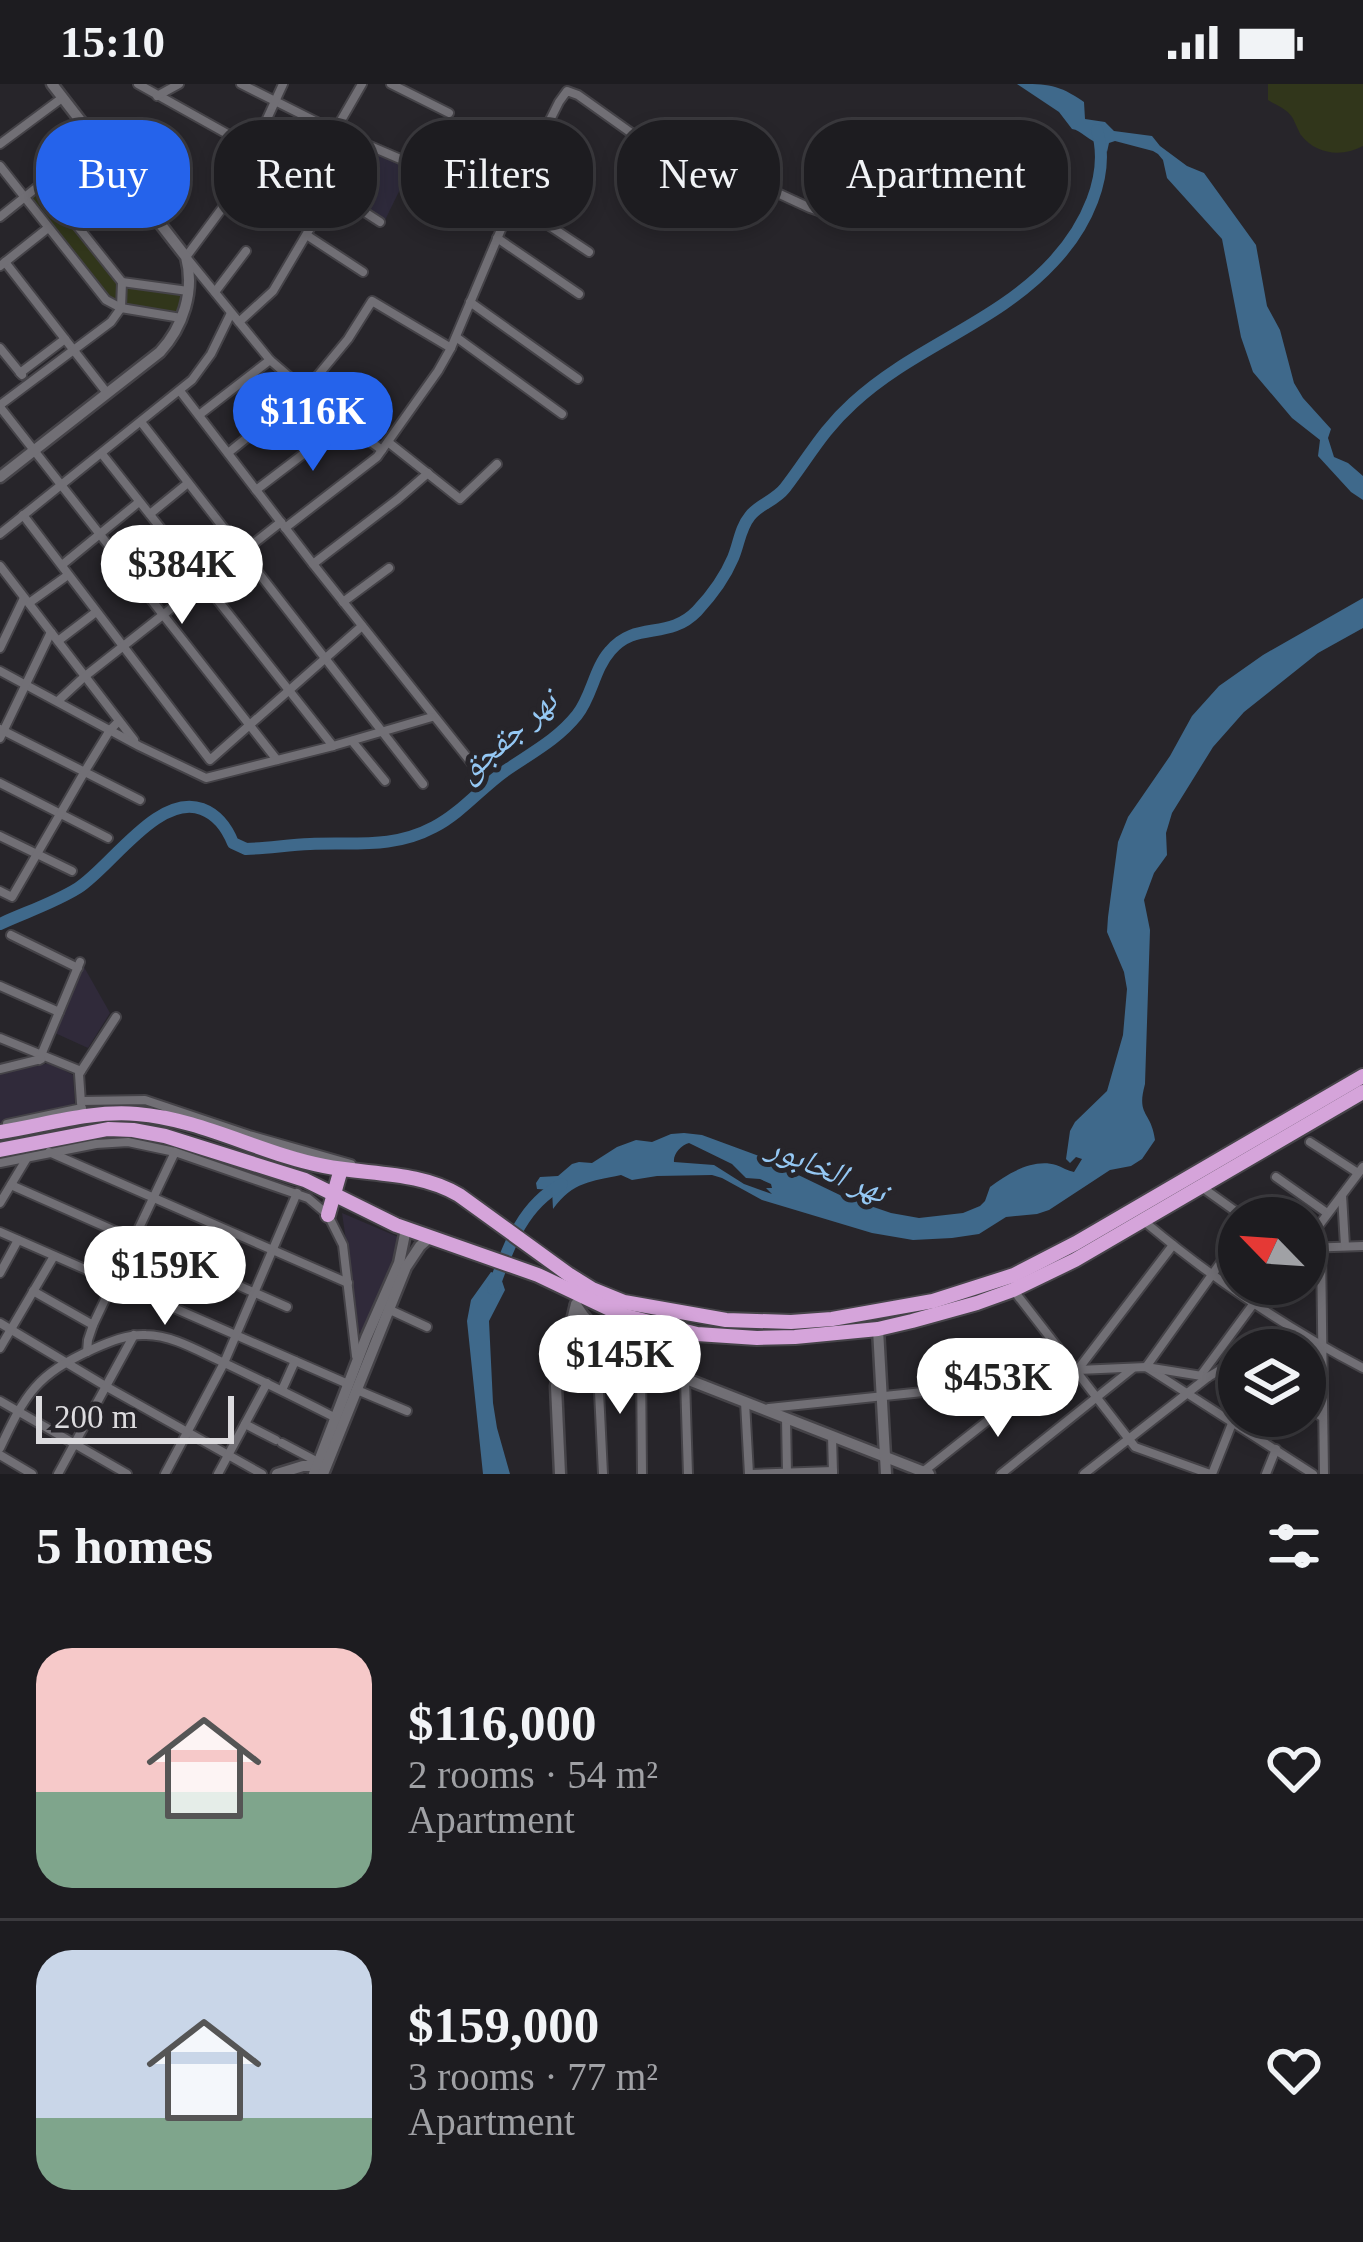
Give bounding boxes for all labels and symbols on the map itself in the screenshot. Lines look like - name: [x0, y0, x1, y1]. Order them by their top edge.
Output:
- pin: $116K: [229, 372, 397, 474]
- pin: $384K: [98, 525, 266, 627]
- water label: نهر جقجق: [450, 679, 569, 790]
- water label: نهر الخابور: [761, 1127, 897, 1212]
- north arrow: [1218, 1197, 1326, 1305]
- pin: $159K: [81, 1226, 249, 1328]
- pin: $145K: [536, 1315, 704, 1417]
- pin: $453K: [914, 1338, 1082, 1440]
- scale bar: [36, 1390, 234, 1443]

